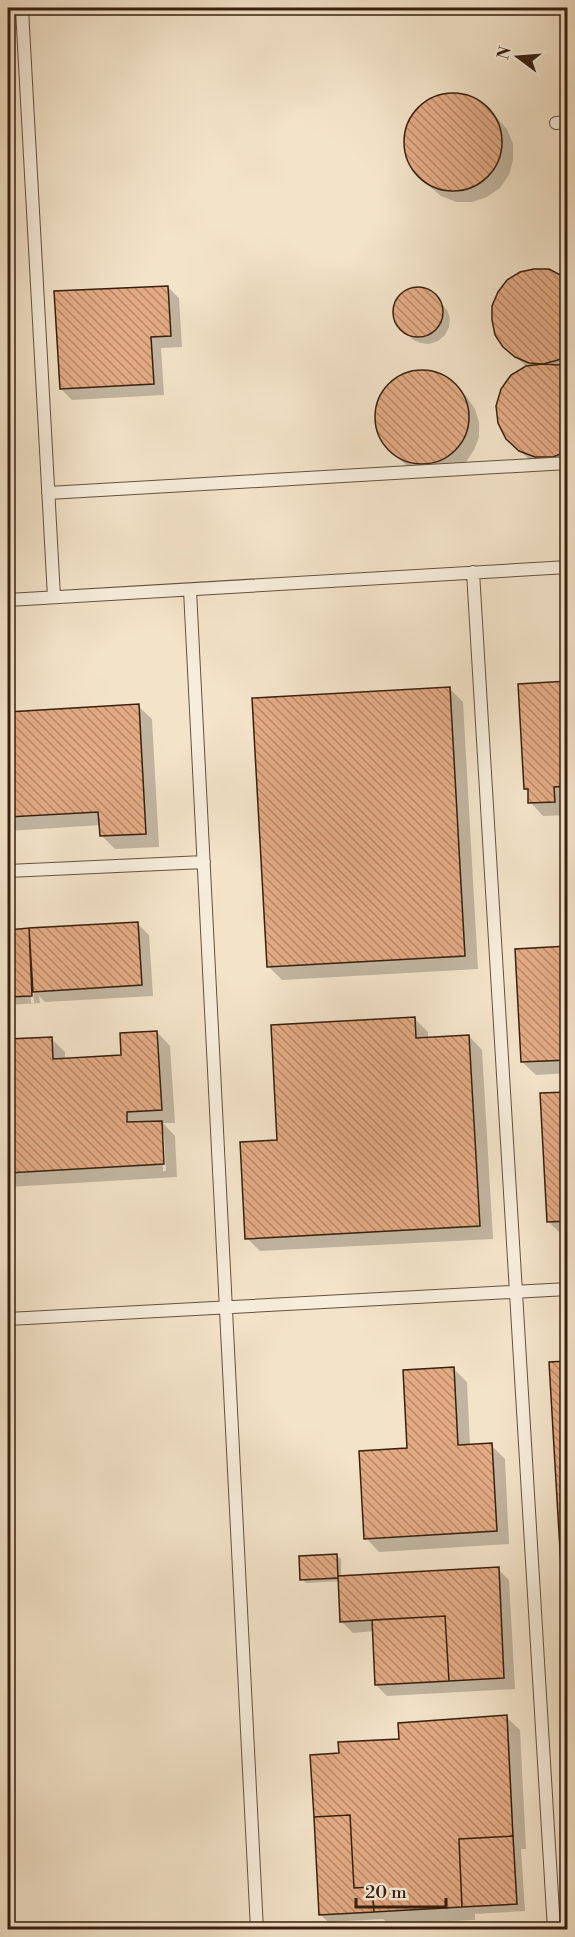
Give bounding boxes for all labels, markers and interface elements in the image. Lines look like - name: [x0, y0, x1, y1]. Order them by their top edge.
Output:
- north arrow: [488, 27, 548, 87]
- text: N: [493, 44, 516, 62]
- scale bar: [356, 1871, 446, 1909]
- text: 20 m: [365, 1881, 407, 1904]

